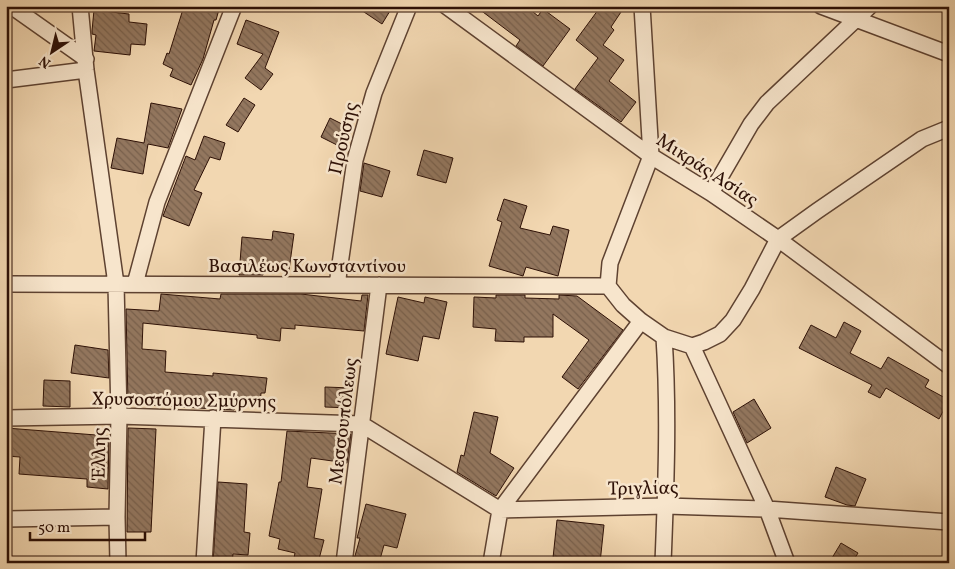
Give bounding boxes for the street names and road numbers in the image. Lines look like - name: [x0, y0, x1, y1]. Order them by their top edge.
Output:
- street label: Προύσης: [323, 100, 365, 177]
- street label: Μικράς Ασίας: [651, 128, 763, 213]
- street label: Βασιλέως Κωνσταντίνου: [208, 254, 406, 280]
- street label: Μεσσουπόλεως: [323, 356, 365, 486]
- street label: Χρυσοστόμου Σμύρνης: [91, 386, 277, 416]
- street label: Έλλης: [87, 427, 113, 481]
- street label: Τριγλίας: [607, 475, 679, 503]

